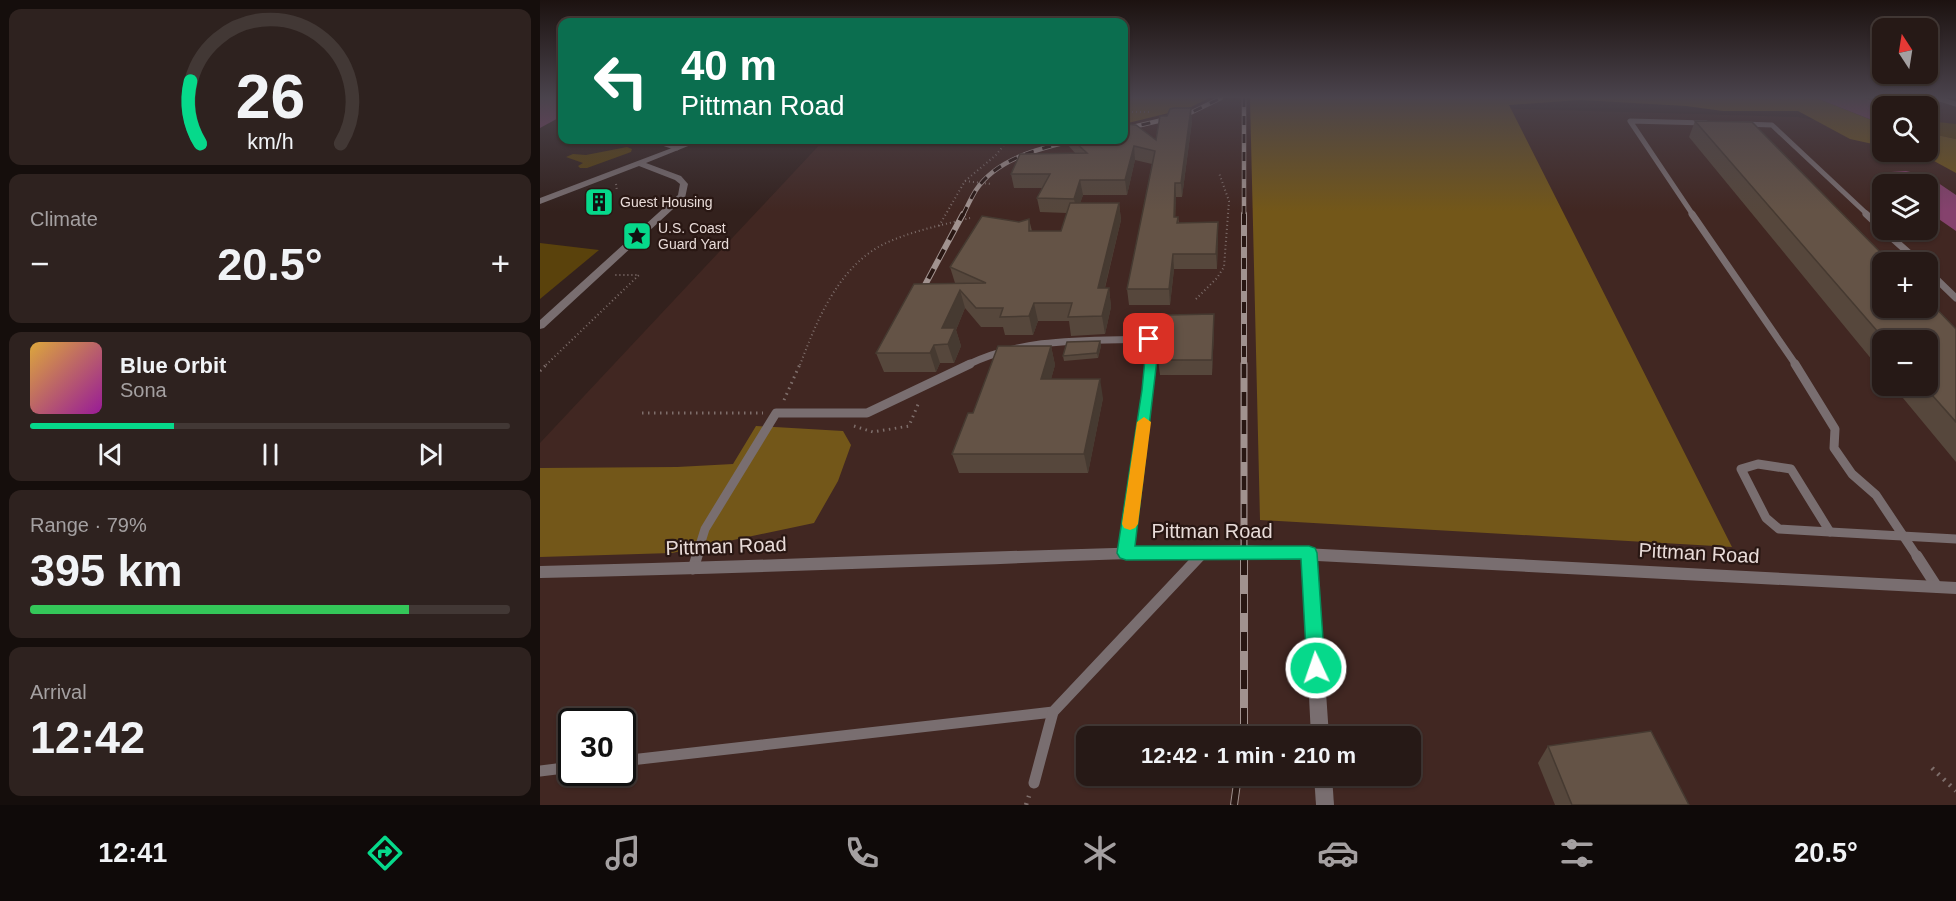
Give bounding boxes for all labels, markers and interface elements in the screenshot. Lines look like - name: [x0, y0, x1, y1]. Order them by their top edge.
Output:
- north arrow: [1872, 18, 1938, 84]
- map controls: [1872, 18, 1938, 396]
- icon: left: [582, 42, 660, 120]
- text: 40 m: [681, 42, 777, 89]
- text: 26: [235, 62, 305, 131]
- text: Pittman Road: [681, 91, 845, 121]
- button: search: [1872, 96, 1938, 162]
- text: km/h: [247, 130, 293, 154]
- button: layers: [1872, 174, 1938, 240]
- building icon: Guest Housing: [583, 186, 615, 218]
- place label: Guest Housing: [620, 194, 713, 210]
- text: Climate: [30, 208, 98, 230]
- place icon: U.S. Coast Guard Yard: [621, 220, 653, 252]
- place label: U.S. Coast Guard Yard: [658, 220, 729, 252]
- text: 20.5°: [217, 239, 323, 290]
- text: −: [30, 245, 49, 282]
- text: +: [491, 245, 510, 282]
- button: +: [1872, 252, 1938, 318]
- pin: [1123, 313, 1174, 364]
- icon: arrive: [1132, 322, 1165, 355]
- button: −: [1872, 330, 1938, 396]
- text: Blue Orbit: [120, 353, 226, 378]
- text: Sona: [120, 379, 167, 401]
- icon: previous: [94, 438, 127, 471]
- icon: pause: [254, 438, 287, 471]
- icon: next: [414, 438, 447, 471]
- text: Range · 79%: [30, 514, 147, 536]
- street label: Pittman Road: [1151, 520, 1273, 542]
- street label: Pittman Road: [665, 533, 787, 559]
- street label: Pittman Road: [1638, 539, 1760, 567]
- text: 395 km: [30, 545, 183, 596]
- position arrow: [1284, 636, 1348, 700]
- text: Arrival: [30, 681, 87, 703]
- speed limit sign: 30: [558, 708, 636, 786]
- text: 12:42: [30, 712, 145, 763]
- text: 12:42 · 1 min · 210 m: [1141, 743, 1356, 768]
- icon: directions: [364, 832, 406, 874]
- icon: music: [602, 832, 644, 874]
- icon: phone: [841, 832, 883, 874]
- icon: climate: [1079, 832, 1121, 874]
- icon: car: [1317, 832, 1359, 874]
- icon: filters: [1556, 832, 1598, 874]
- text: 12:41: [98, 838, 167, 868]
- text: 20.5°: [1794, 838, 1858, 868]

